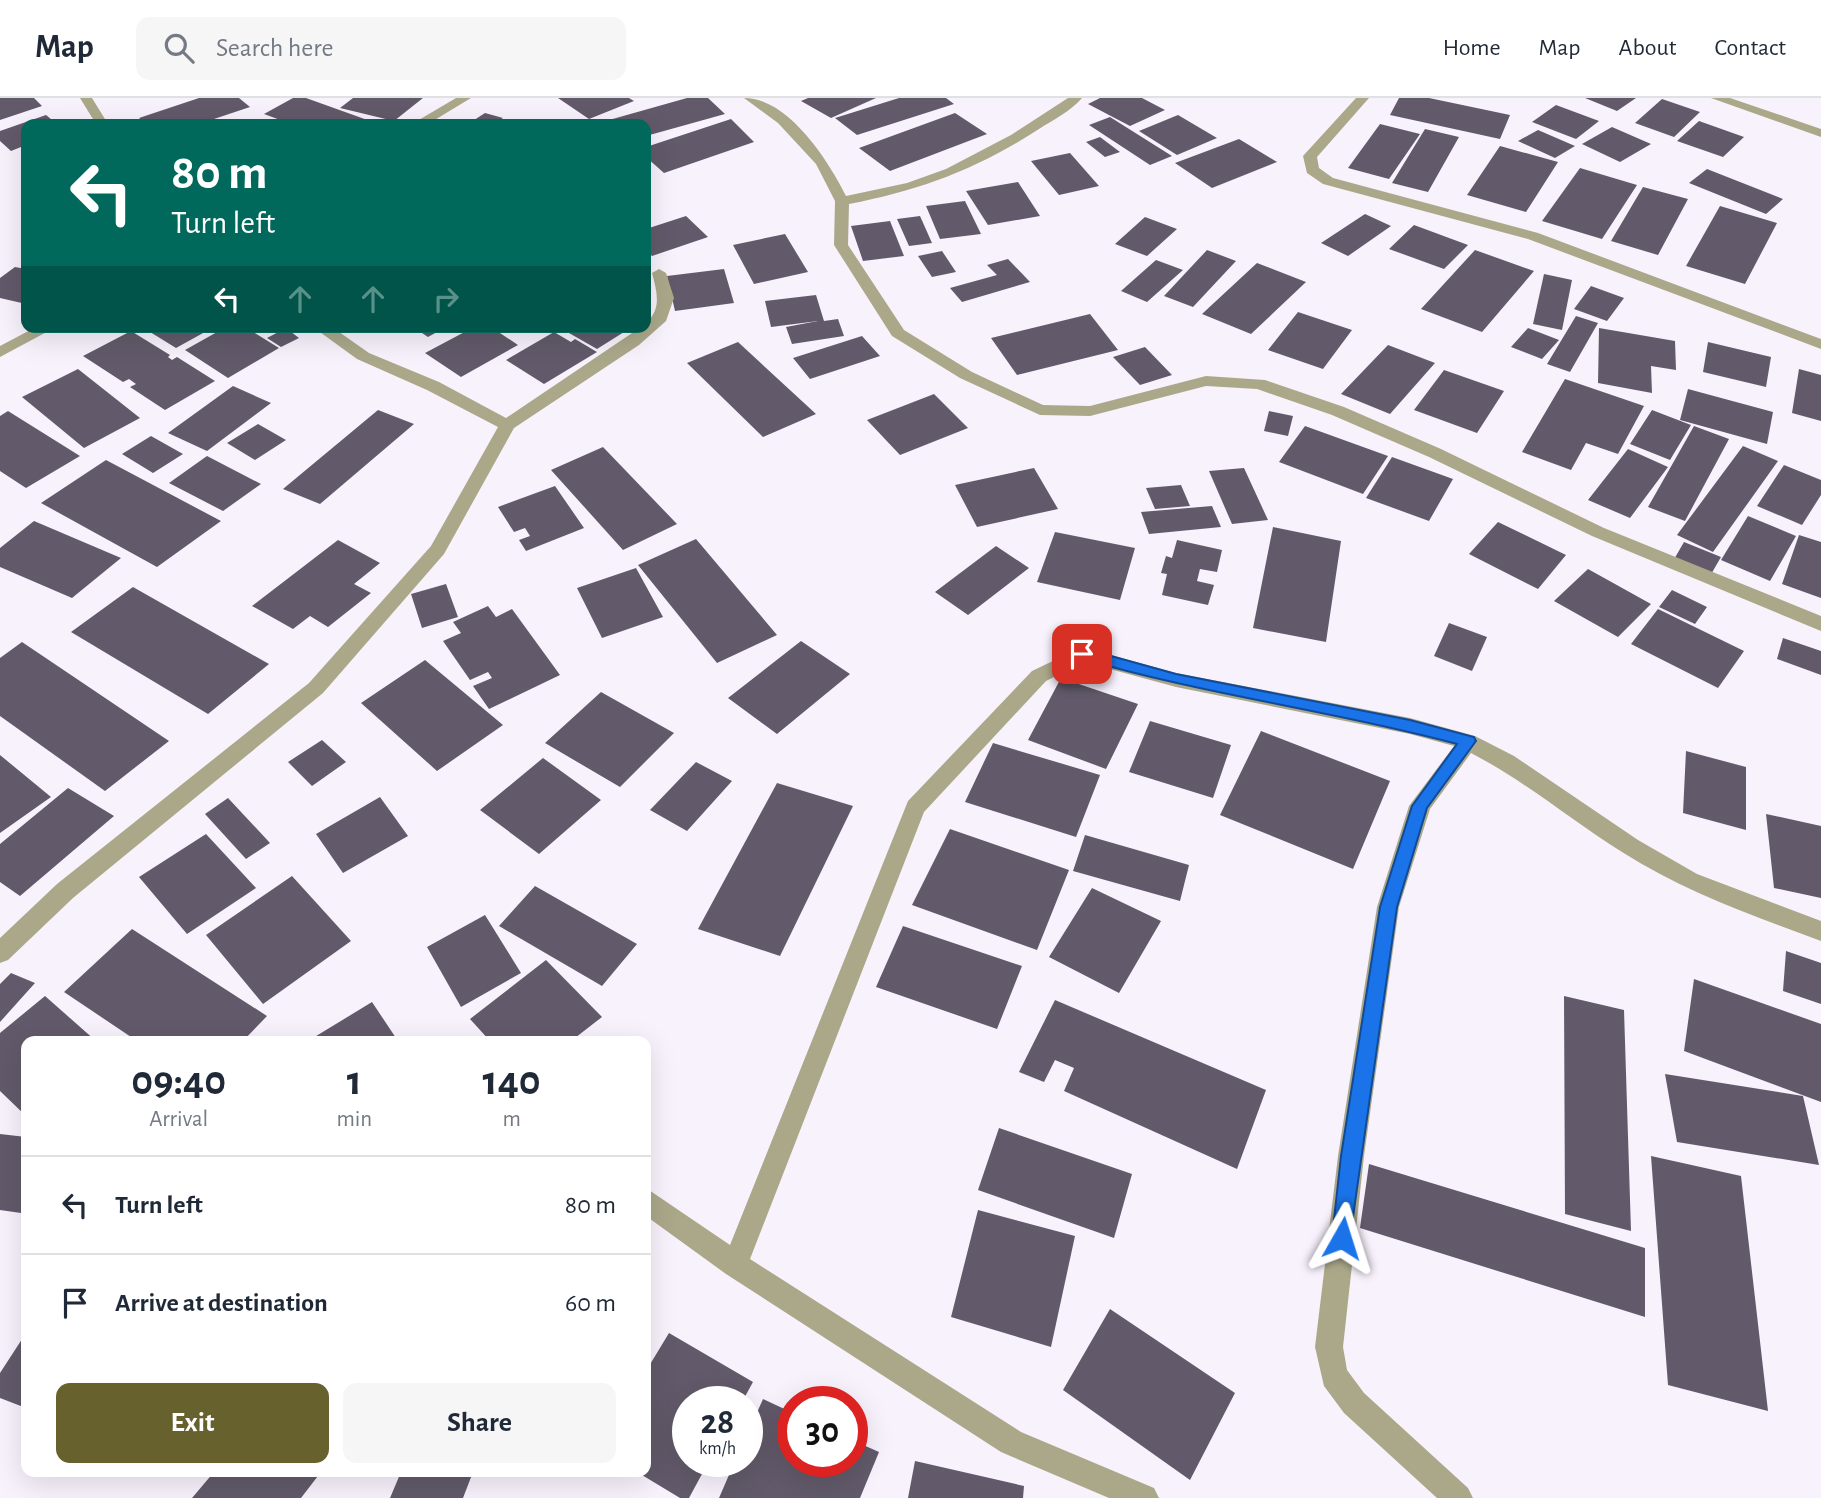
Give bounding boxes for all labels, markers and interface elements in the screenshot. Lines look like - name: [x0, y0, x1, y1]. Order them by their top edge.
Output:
- search box: [136, 17, 626, 80]
- icon: search: [160, 29, 198, 67]
- text: Map: [35, 31, 94, 64]
- text: Search here: [216, 35, 334, 61]
- text: Home: [1443, 36, 1501, 60]
- text: Map: [1539, 36, 1581, 60]
- text: About: [1619, 36, 1676, 60]
- text: Contact: [1714, 36, 1786, 60]
- icon: left: [56, 147, 147, 238]
- text: 80 m: [171, 149, 268, 198]
- text: Turn left: [171, 207, 275, 239]
- icon: left: [208, 280, 246, 318]
- icon: ahead: [281, 280, 319, 318]
- icon: ahead: [354, 280, 392, 318]
- icon: right: [427, 280, 465, 318]
- pin: [1052, 624, 1112, 684]
- icon: arrive: [1063, 635, 1101, 673]
- text: 09:40: [131, 1060, 226, 1102]
- text: 1: [347, 1060, 362, 1102]
- text: 140: [483, 1060, 541, 1102]
- text: Arrival: [149, 1108, 208, 1131]
- text: min: [336, 1108, 372, 1131]
- text: m: [502, 1108, 521, 1131]
- icon: left: [56, 1186, 94, 1224]
- text: Turn left: [115, 1192, 203, 1218]
- text: 80 m: [565, 1192, 616, 1218]
- position arrow: [1305, 1201, 1379, 1275]
- icon: arrive: [56, 1284, 94, 1322]
- text: Arrive at destination: [115, 1290, 328, 1316]
- text: 60 m: [565, 1290, 616, 1316]
- button: Exit: [56, 1383, 329, 1463]
- button: Share: [343, 1383, 616, 1463]
- speed limit sign: 30: [777, 1386, 868, 1477]
- text: 28: [701, 1405, 734, 1440]
- text: km/h: [699, 1440, 736, 1458]

